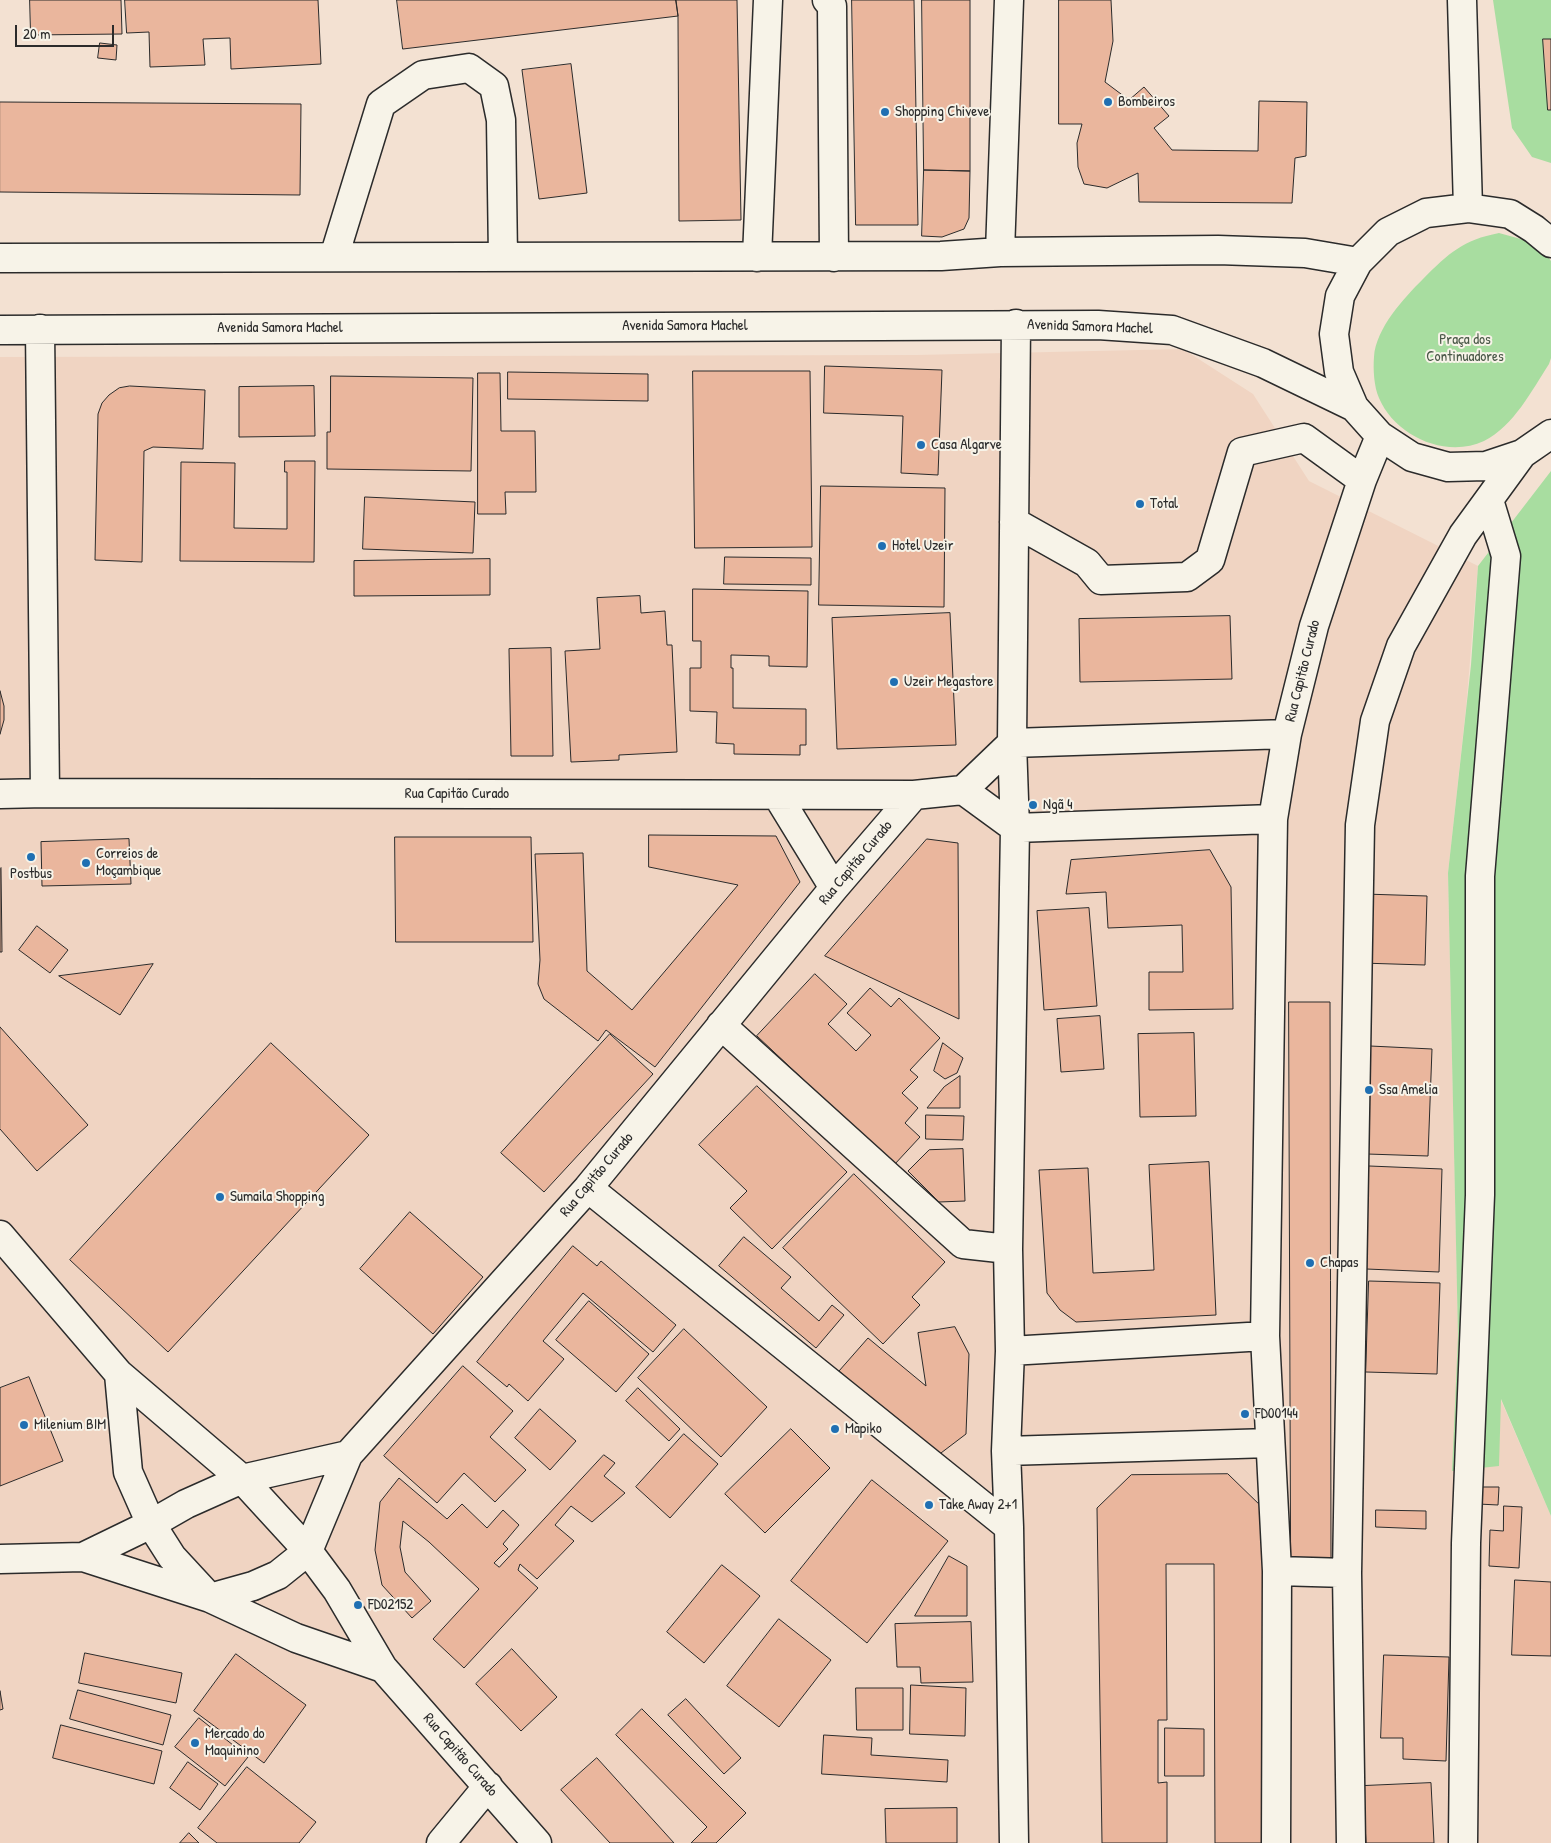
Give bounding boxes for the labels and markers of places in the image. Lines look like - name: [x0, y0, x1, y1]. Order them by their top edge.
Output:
- place label: Bombeiros: [1118, 93, 1175, 111]
- marker: Bombeiros: [1102, 96, 1114, 108]
- place label: Shopping Chiveve: [895, 103, 989, 121]
- marker: Shopping Chiveve: [879, 106, 891, 118]
- place label: Casa Algarve: [931, 436, 1002, 454]
- marker: Casa Algarve: [915, 439, 927, 451]
- place label: Total: [1150, 495, 1178, 513]
- marker: Total: [1134, 498, 1146, 510]
- place label: Hotel Uzeir: [892, 537, 953, 555]
- marker: Hotel Uzeir: [876, 540, 888, 552]
- place label: Uzeir Megastore: [904, 673, 993, 691]
- marker: Uzeir Megastore: [888, 676, 900, 688]
- place label: Ngã 4: [1043, 796, 1073, 814]
- marker: Ngã 4: [1027, 799, 1039, 811]
- place label: Correios de Moçambique: [96, 845, 161, 880]
- marker: Postbus: [25, 851, 37, 863]
- marker: Correios de Moçambique: [80, 857, 92, 869]
- place label: Postbus: [10, 865, 52, 883]
- place label: Ssa Amelia: [1379, 1081, 1438, 1099]
- marker: Ssa Amelia: [1363, 1084, 1375, 1096]
- place label: Sumaila Shopping: [230, 1188, 325, 1206]
- marker: Sumaila Shopping: [214, 1191, 226, 1203]
- place label: Chapas: [1320, 1254, 1358, 1272]
- marker: Chapas: [1304, 1257, 1316, 1269]
- place label: FD00144: [1255, 1405, 1298, 1423]
- marker: FD00144: [1239, 1408, 1251, 1420]
- place label: Milenium BIM: [34, 1416, 106, 1434]
- marker: Milenium BIM: [18, 1419, 30, 1431]
- place label: Mapiko: [845, 1420, 882, 1438]
- marker: Mapiko: [829, 1423, 841, 1435]
- place label: Take Away 2+1: [939, 1496, 1017, 1514]
- marker: Take Away 2+1: [923, 1499, 935, 1511]
- place label: FD02152: [368, 1596, 413, 1614]
- marker: FD02152: [352, 1599, 364, 1611]
- place label: Mercado do Maquinino: [205, 1725, 265, 1760]
- marker: Mercado do Maquinino: [189, 1737, 201, 1749]

